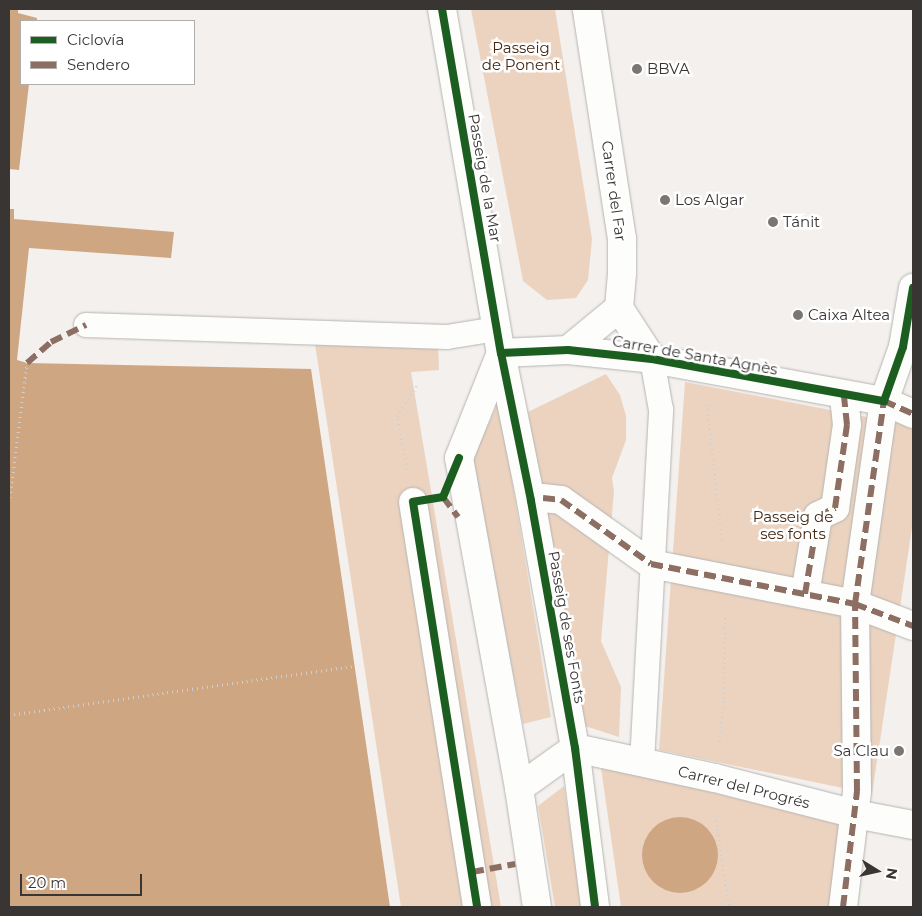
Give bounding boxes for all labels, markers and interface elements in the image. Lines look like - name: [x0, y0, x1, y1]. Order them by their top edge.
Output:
- legend: [20, 20, 195, 85]
- text: Ciclovía: [67, 30, 124, 49]
- park label: Passeig de Ponent: [482, 38, 560, 73]
- text: Sendero: [67, 55, 130, 74]
- place label: BBVA: [647, 60, 690, 78]
- marker: BBVA: [631, 63, 643, 75]
- street label: Passeig de la Mar: [465, 112, 505, 244]
- street label: Carrer del Far: [598, 140, 630, 242]
- place label: Los Algar: [675, 191, 744, 209]
- marker: Los Algar: [659, 194, 671, 206]
- place label: Tánit: [783, 213, 820, 231]
- marker: Tánit: [767, 216, 779, 228]
- place label: Caixa Altea: [808, 306, 890, 324]
- marker: Caixa Altea: [792, 309, 804, 321]
- street label: Carrer de Santa Agnès: [611, 332, 779, 378]
- park label: Passeig de ses fonts: [753, 507, 833, 542]
- street label: Passeig de ses Fonts: [545, 549, 589, 705]
- place label: Sa Clau: [833, 742, 889, 760]
- marker: Sa Clau: [893, 745, 905, 757]
- street label: Carrer del Progrés: [676, 762, 812, 812]
- north arrow: [852, 846, 902, 896]
- scale bar: [22, 864, 145, 896]
- text: N: [882, 866, 902, 881]
- text: 20 m: [28, 873, 66, 892]

